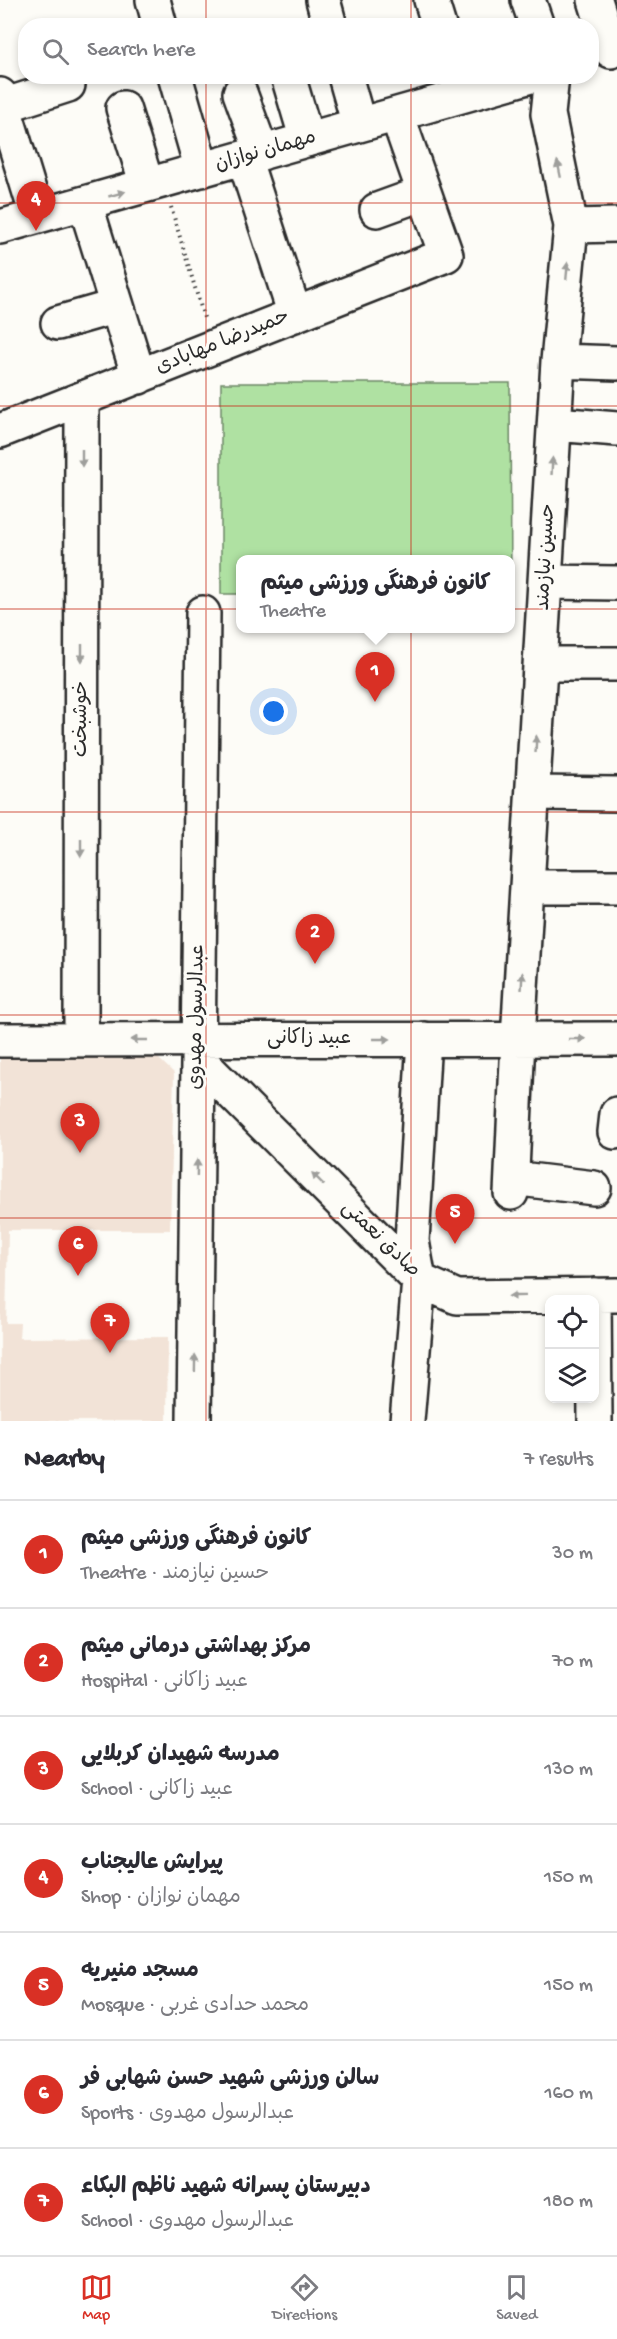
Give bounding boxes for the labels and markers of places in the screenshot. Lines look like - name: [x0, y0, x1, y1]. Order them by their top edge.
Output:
- pin: 4: [16, 182, 56, 231]
- pin: 1: [356, 652, 394, 702]
- pin: 2: [296, 914, 334, 964]
- pin: 3: [60, 1104, 100, 1153]
- pin: 5: [436, 1194, 474, 1244]
- pin: 6: [58, 1226, 98, 1276]
- pin: 7: [90, 1304, 130, 1353]

